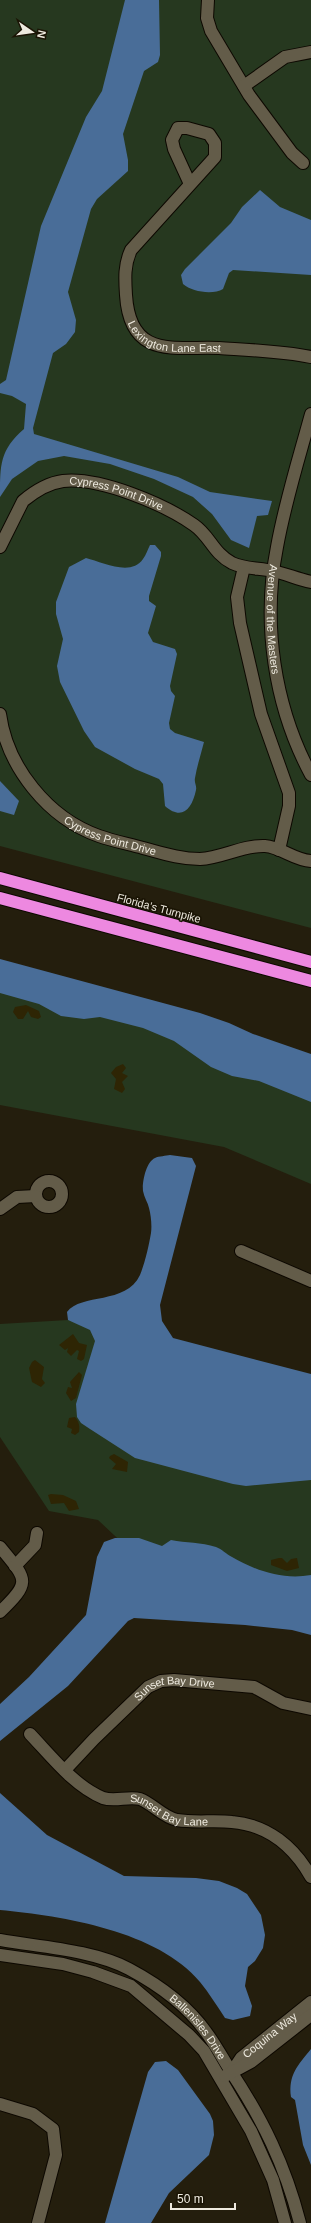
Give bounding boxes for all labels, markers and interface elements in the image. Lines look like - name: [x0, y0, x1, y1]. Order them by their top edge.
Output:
- north arrow: [12, 12, 52, 52]
- text: N: [35, 29, 48, 40]
- street label: Lexington Lane East: [126, 319, 221, 354]
- street label: Cypress Point Drive: [69, 475, 165, 512]
- street label: Avenue of the Masters: [265, 564, 282, 675]
- street label: Cypress Point Drive: [62, 813, 158, 857]
- street label: Florida's Turnpike: [116, 891, 202, 925]
- street label: Sunset Bay Drive: [132, 1674, 215, 1703]
- street label: Sunset Bay Lane: [130, 1792, 208, 1827]
- street label: Ballenisles Drive: [168, 1992, 228, 2062]
- street label: Coquina Way: [240, 2010, 299, 2060]
- scale bar: [171, 2185, 235, 2211]
- text: 50 m: [177, 2192, 204, 2206]

